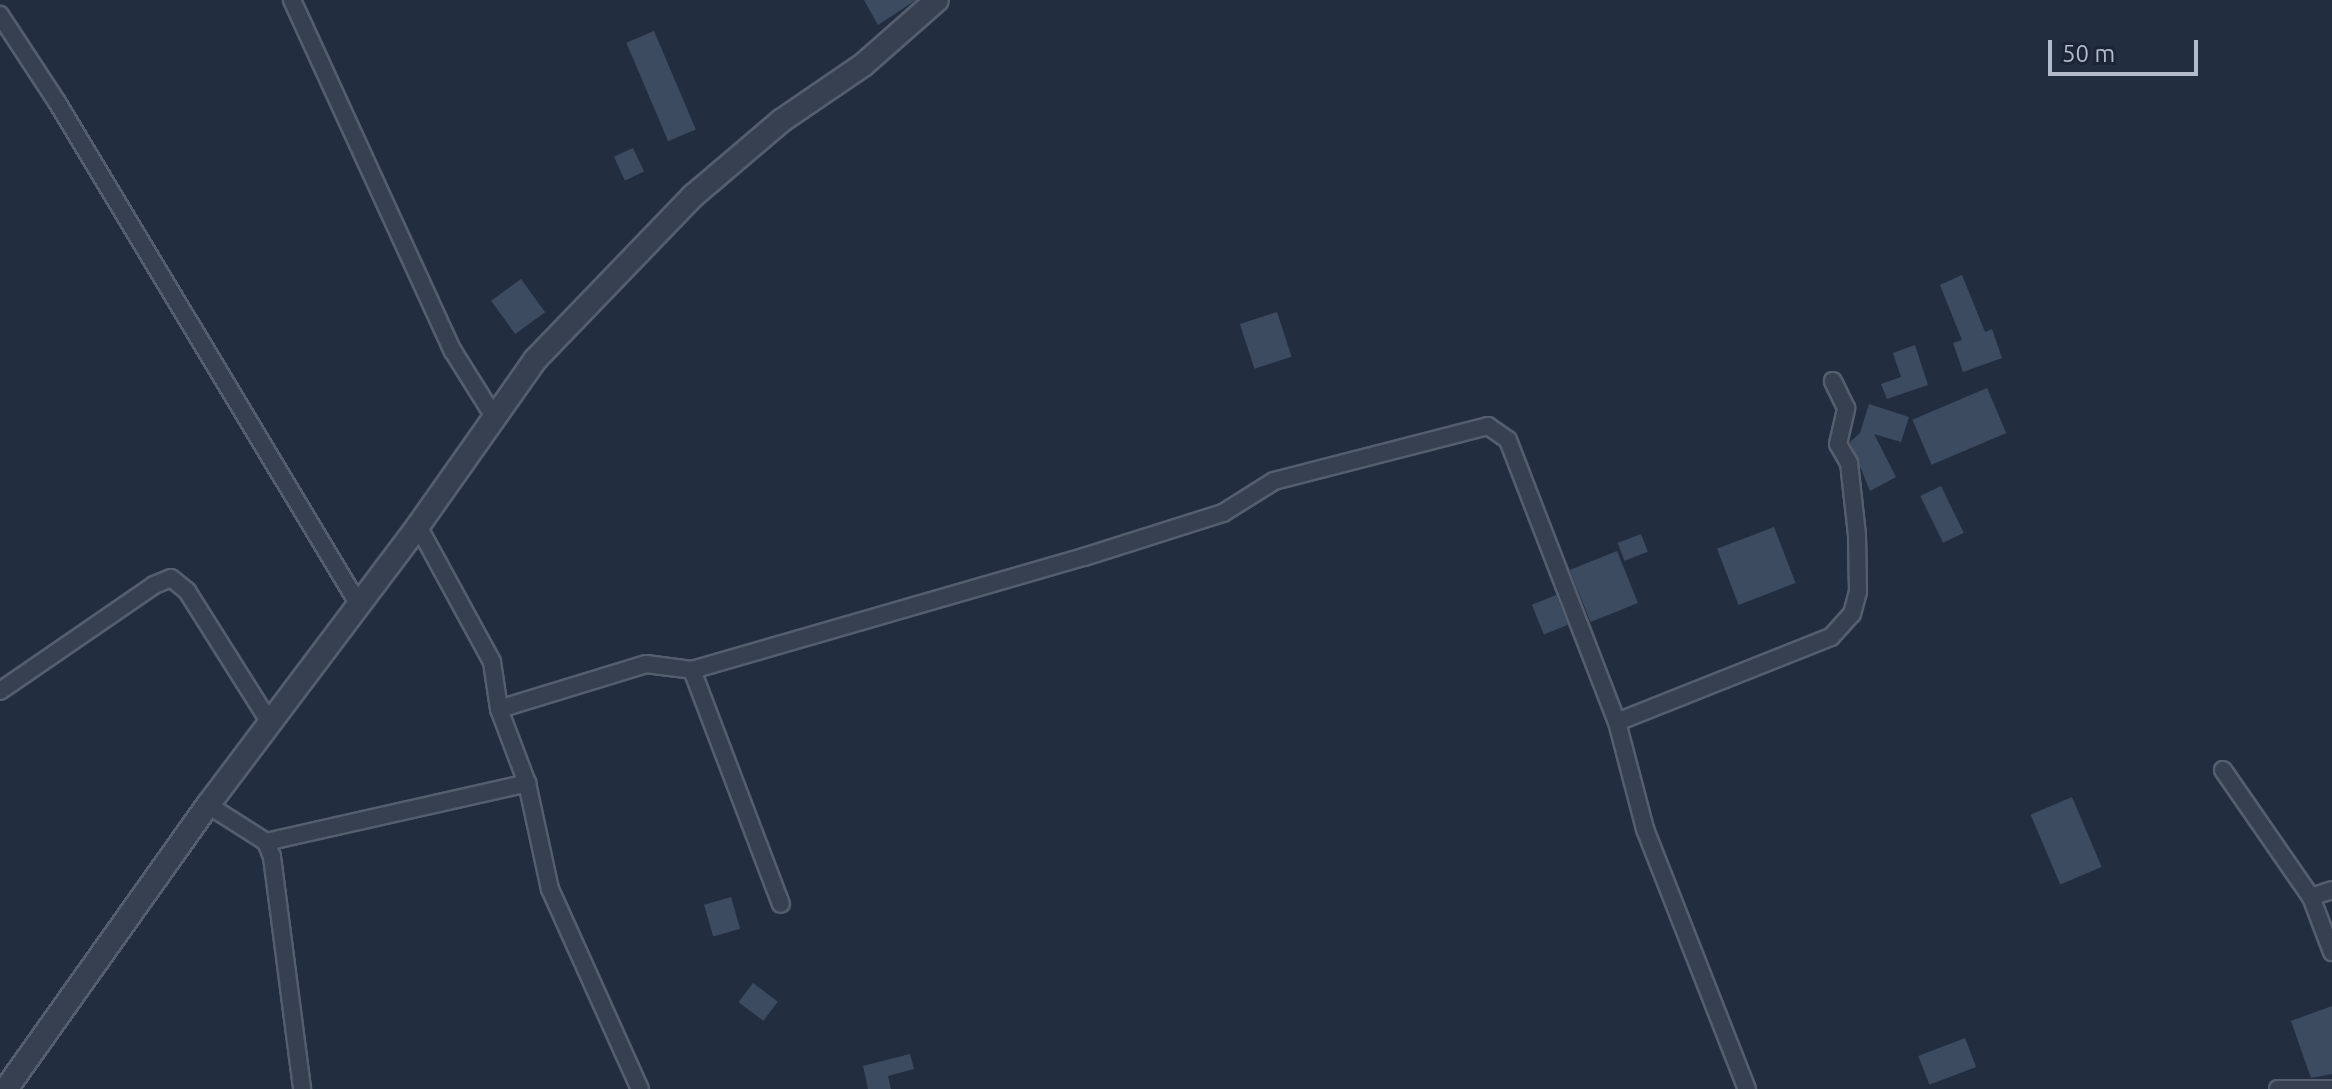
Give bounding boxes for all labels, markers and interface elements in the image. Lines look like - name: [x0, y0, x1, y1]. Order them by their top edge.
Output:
- scale bar: [2052, 24, 2202, 74]
- text: 50 m: [2062, 40, 2115, 67]

